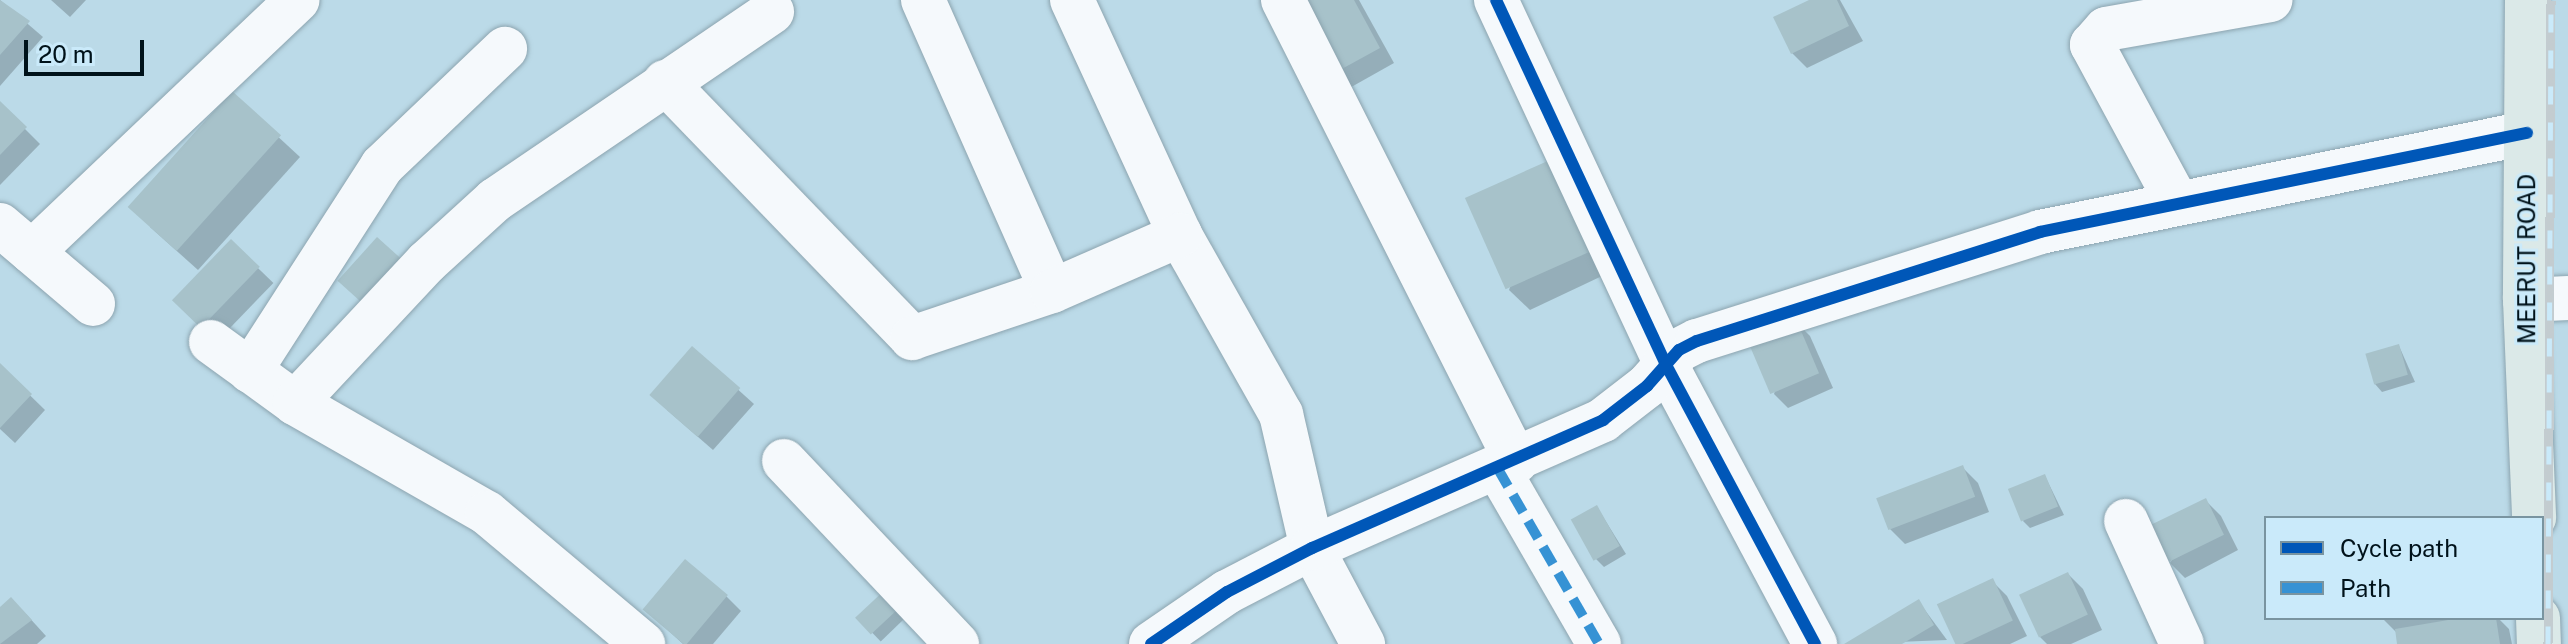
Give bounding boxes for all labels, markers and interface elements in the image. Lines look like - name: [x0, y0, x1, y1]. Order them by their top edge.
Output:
- scale bar: [28, 24, 148, 74]
- text: 20 m: [38, 40, 94, 68]
- street label: MEERUT ROAD: [2513, 174, 2541, 344]
- legend: [2264, 516, 2544, 620]
- text: Cycle path: [2340, 534, 2458, 562]
- text: Path: [2340, 574, 2391, 602]

